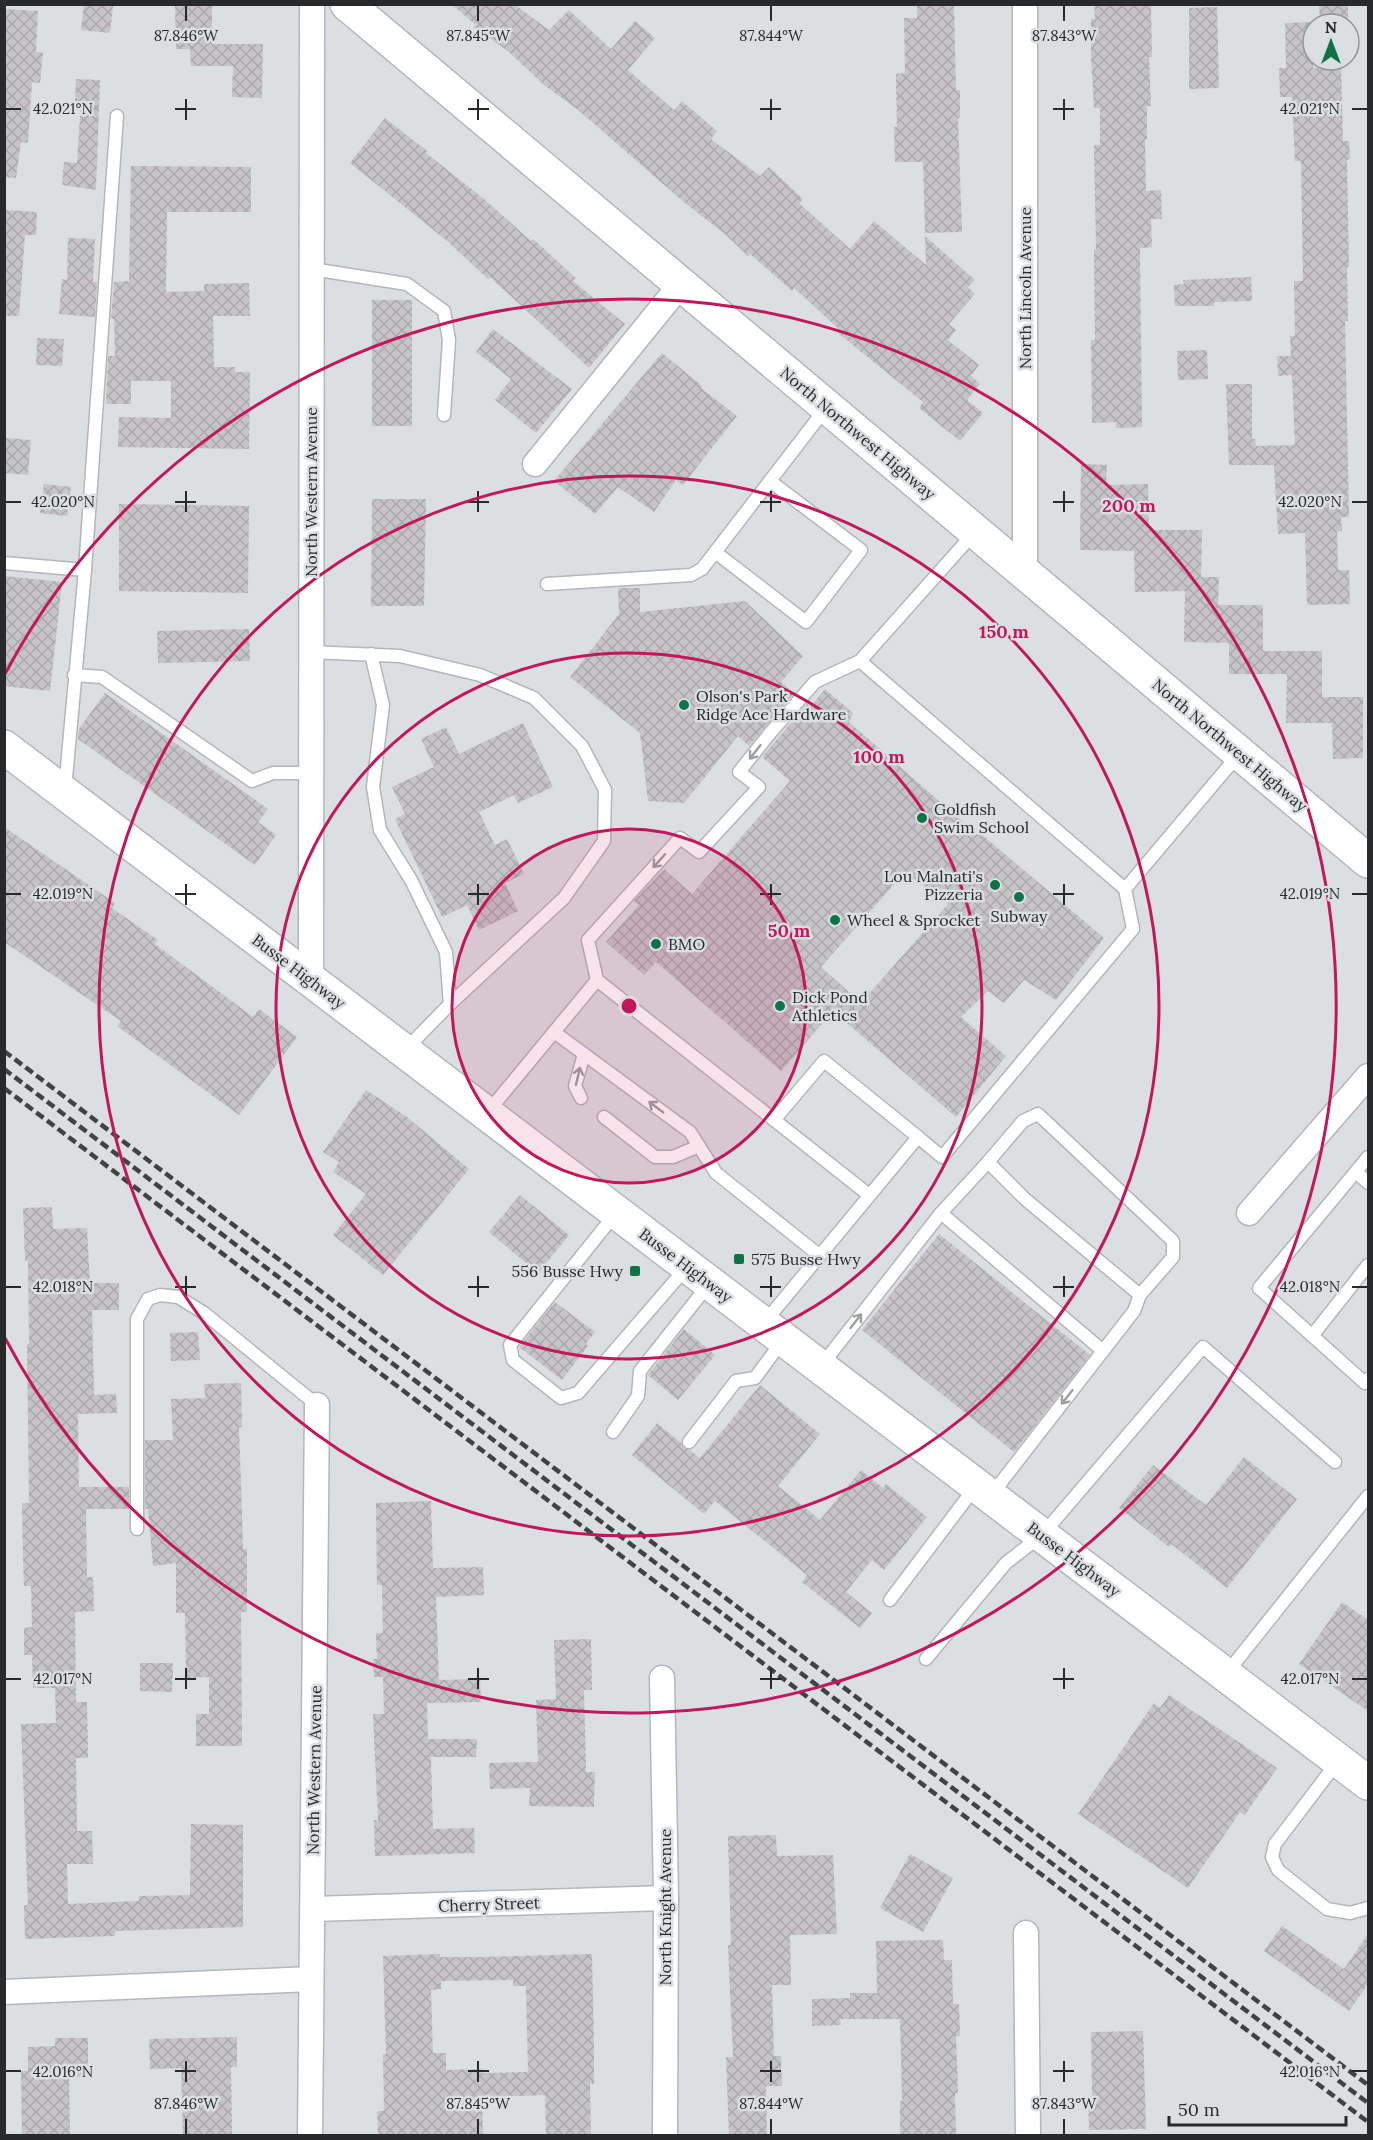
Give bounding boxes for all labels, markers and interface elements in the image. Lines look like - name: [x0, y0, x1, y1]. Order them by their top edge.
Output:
- north arrow: [1301, 12, 1361, 72]
- text: N: [1325, 17, 1337, 37]
- text: 87.846°W: [154, 26, 219, 45]
- text: 87.845°W: [446, 26, 511, 45]
- text: 87.844°W: [739, 26, 804, 45]
- text: 87.843°W: [1032, 26, 1097, 45]
- text: 42.021°N: [33, 99, 93, 118]
- text: 42.021°N: [1280, 99, 1340, 118]
- street label: North Lincoln Avenue: [1015, 207, 1035, 369]
- street label: North Northwest Highway: [776, 362, 940, 504]
- street label: North Western Avenue: [301, 407, 321, 577]
- text: 42.020°N: [31, 492, 95, 511]
- text: 42.020°N: [1278, 492, 1342, 511]
- text: 200 m: [1102, 494, 1156, 517]
- text: 150 m: [979, 620, 1029, 643]
- street label: North Northwest Highway: [1148, 674, 1312, 816]
- place label: Olson's Park Ridge Ace Hardware: [696, 686, 847, 724]
- marker: Olson's Park Ridge Ace Hardware: [677, 698, 691, 712]
- one-way arrow: [748, 744, 761, 760]
- text: 100 m: [853, 745, 905, 768]
- place label: Goldfish Swim School: [934, 799, 1029, 837]
- marker: Goldfish Swim School: [915, 811, 929, 825]
- one-way arrow: [652, 854, 666, 869]
- place label: Lou Malnati's Pizzeria: [884, 866, 983, 904]
- marker: Lou Malnati's Pizzeria: [988, 878, 1002, 892]
- text: 42.019°N: [33, 884, 93, 903]
- text: 42.019°N: [1280, 884, 1340, 903]
- marker: Subway: [1012, 890, 1026, 904]
- place label: Subway: [991, 906, 1048, 926]
- place label: Wheel & Sprocket: [847, 910, 981, 930]
- marker: Wheel & Sprocket: [828, 913, 842, 927]
- text: 50 m: [768, 919, 811, 942]
- street label: Busse Highway: [248, 929, 350, 1013]
- place label: BMO: [668, 934, 705, 954]
- marker: BMO: [649, 937, 663, 951]
- place label: Dick Pond Athletics: [791, 987, 868, 1025]
- centre of rings: [619, 996, 639, 1016]
- marker: Dick Pond Athletics: [773, 999, 787, 1013]
- one-way arrow: [572, 1067, 584, 1086]
- one-way arrow: [648, 1101, 664, 1114]
- street label: Busse Highway: [635, 1223, 737, 1307]
- place label: 575 Busse Hwy: [751, 1249, 861, 1269]
- marker: 575 Busse Hwy: [732, 1252, 746, 1266]
- place label: 556 Busse Hwy: [512, 1261, 624, 1281]
- marker: 556 Busse Hwy: [628, 1264, 642, 1278]
- text: 42.018°N: [33, 1277, 93, 1296]
- text: 42.018°N: [1280, 1277, 1340, 1296]
- one-way arrow: [850, 1313, 863, 1329]
- one-way arrow: [1061, 1389, 1074, 1405]
- street label: Busse Highway: [1023, 1517, 1125, 1601]
- text: 42.017°N: [34, 1669, 92, 1688]
- text: 42.017°N: [1281, 1669, 1339, 1688]
- street label: North Western Avenue: [303, 1685, 325, 1855]
- street label: North Knight Avenue: [655, 1828, 675, 1985]
- street label: Cherry Street: [438, 1892, 541, 1916]
- text: 42.016°N: [33, 2062, 93, 2081]
- text: 42.016°N: [1280, 2062, 1340, 2081]
- scale bar: [1169, 2089, 1346, 2127]
- text: 87.846°W: [154, 2094, 219, 2113]
- text: 87.845°W: [446, 2094, 511, 2113]
- text: 87.844°W: [739, 2094, 804, 2113]
- text: 87.843°W: [1032, 2094, 1097, 2113]
- text: 50 m: [1178, 2098, 1220, 2121]

